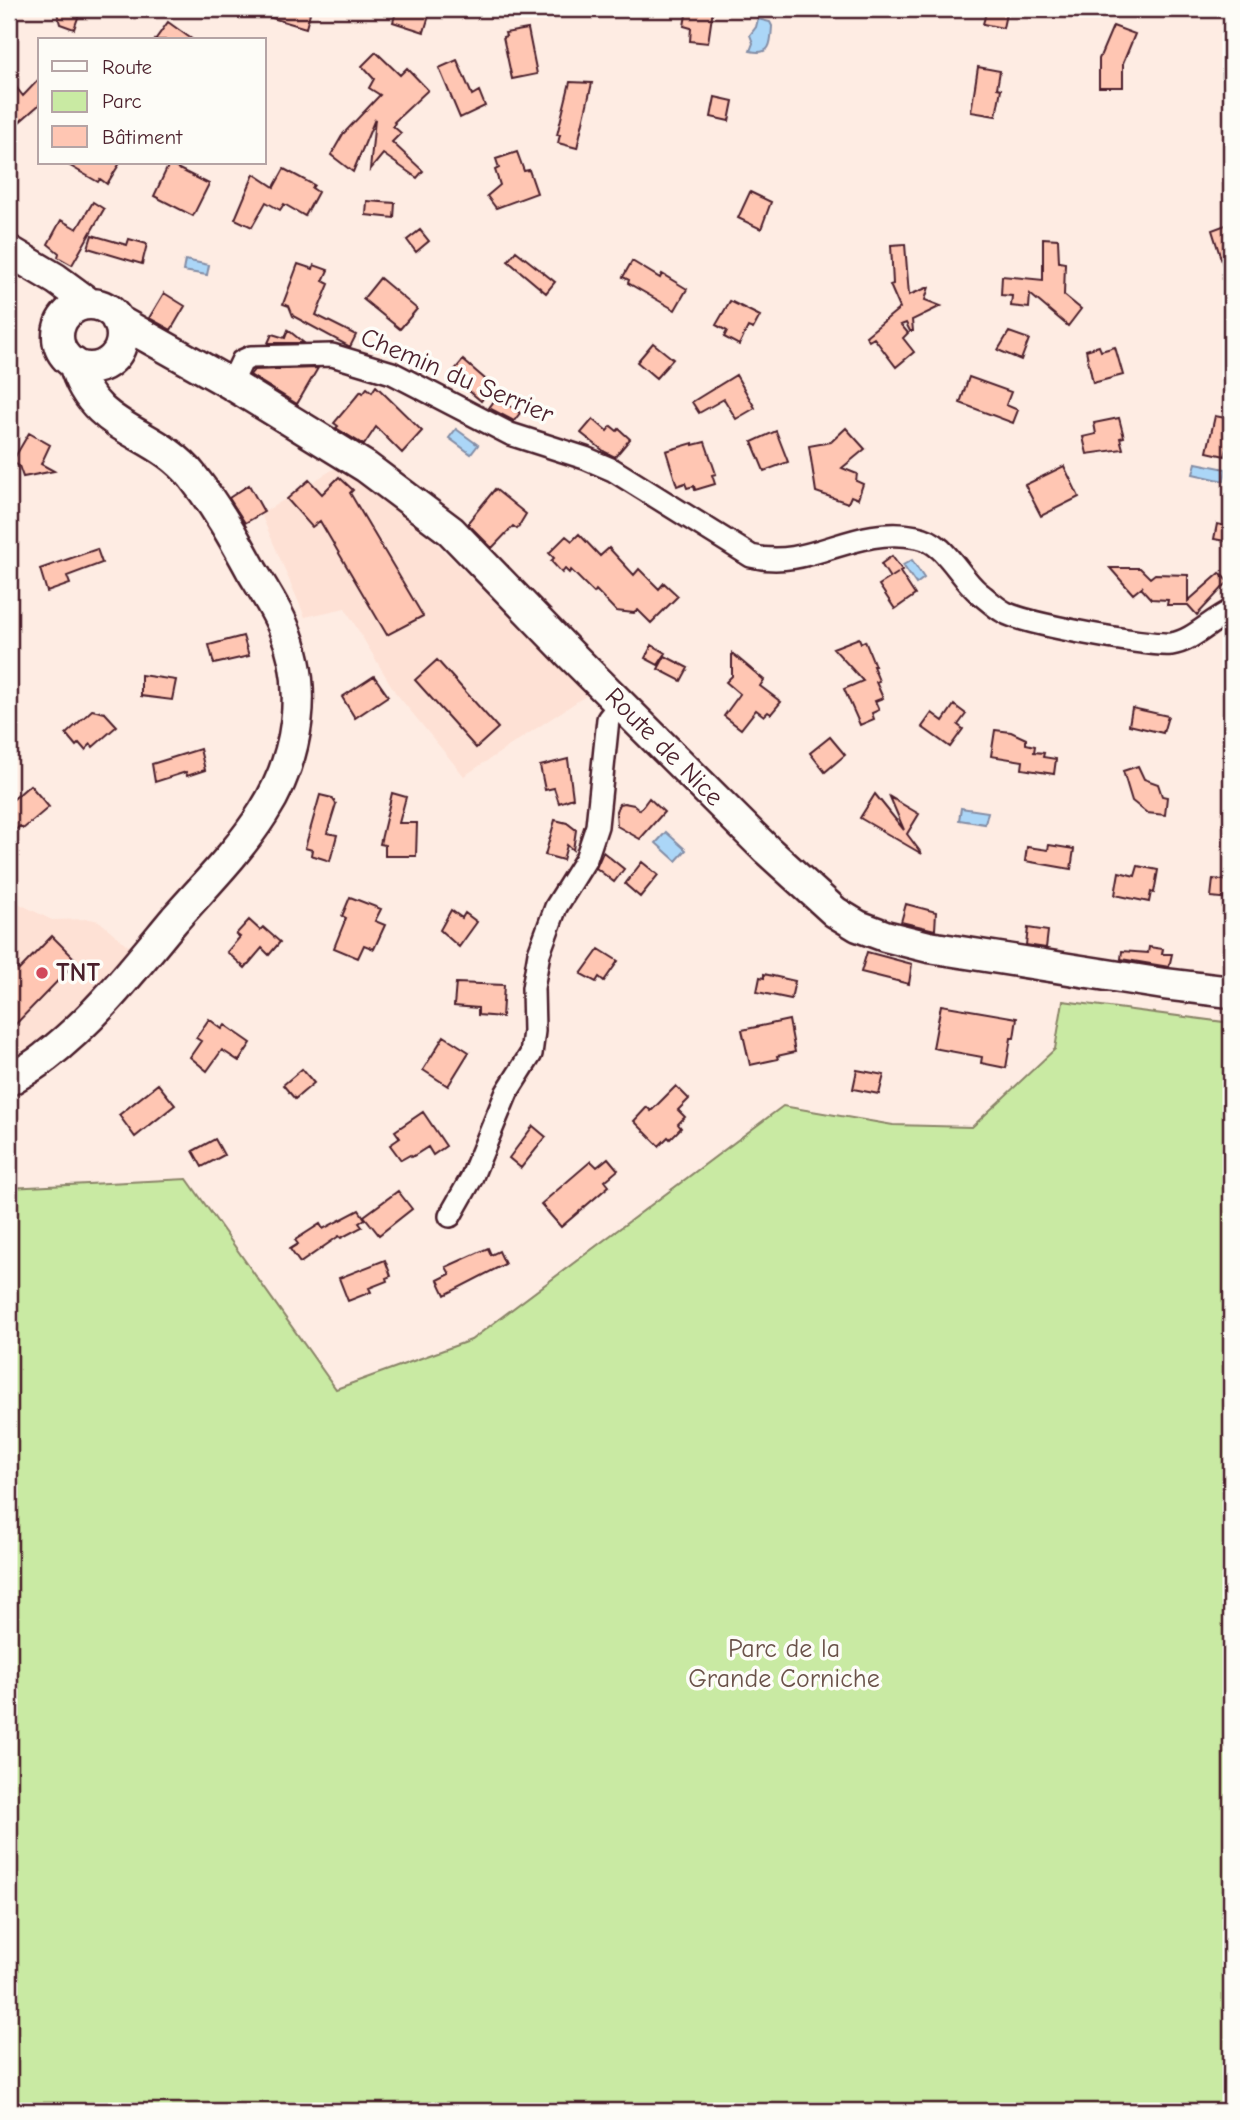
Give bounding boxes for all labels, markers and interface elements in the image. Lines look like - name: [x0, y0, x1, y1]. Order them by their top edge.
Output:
- legend: [38, 38, 266, 164]
- text: Route: [102, 55, 152, 79]
- text: Parc: [102, 89, 142, 113]
- text: Bâtiment: [102, 125, 183, 149]
- street label: Chemin du Serrier: [356, 322, 558, 430]
- street label: Route de Nice: [599, 682, 729, 812]
- place label: TNT: [56, 958, 101, 988]
- marker: TNT: [34, 965, 50, 981]
- park label: Parc de la Grande Corniche: [688, 1634, 880, 1694]

